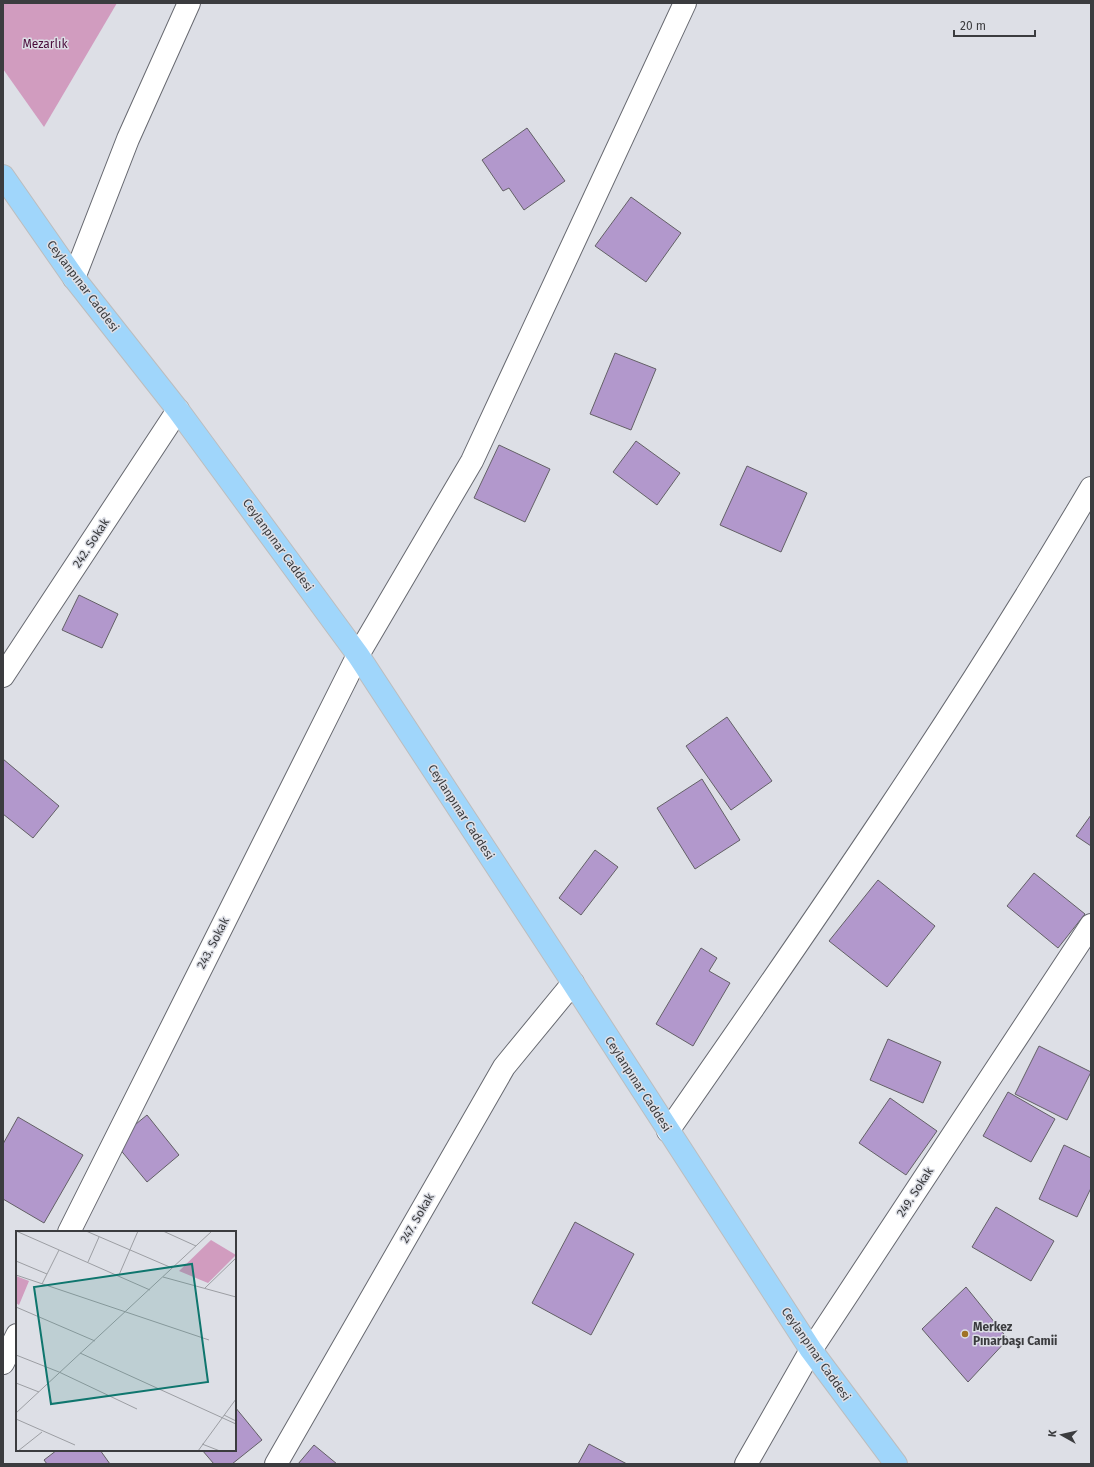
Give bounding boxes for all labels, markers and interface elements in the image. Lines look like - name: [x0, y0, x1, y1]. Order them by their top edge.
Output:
- scale bar: [954, 12, 1035, 38]
- text: 20 m: [960, 19, 986, 33]
- park label: Mezarlık: [22, 37, 68, 51]
- street label: Ceylanpınar Caddesi: [44, 238, 122, 334]
- street label: Ceylanpınar Caddesi: [240, 496, 316, 594]
- street label: 242. Sokak: [70, 515, 113, 570]
- street label: Ceylanpınar Caddesi: [425, 762, 497, 862]
- street label: 243. Sokak: [194, 914, 232, 971]
- street label: Ceylanpınar Caddesi: [602, 1034, 674, 1134]
- street label: 249. Sokak: [894, 1164, 937, 1219]
- street label: 247. Sokak: [397, 1190, 437, 1245]
- inset map: [16, 1231, 236, 1451]
- street label: Ceylanpınar Caddesi: [778, 1305, 854, 1403]
- place label: Merkez Pınarbaşı Camii: [973, 1320, 1057, 1349]
- marker: Merkez Pınarbaşı Camii: [960, 1329, 970, 1339]
- north arrow: [1042, 1415, 1082, 1455]
- text: K: [1046, 1428, 1060, 1438]

